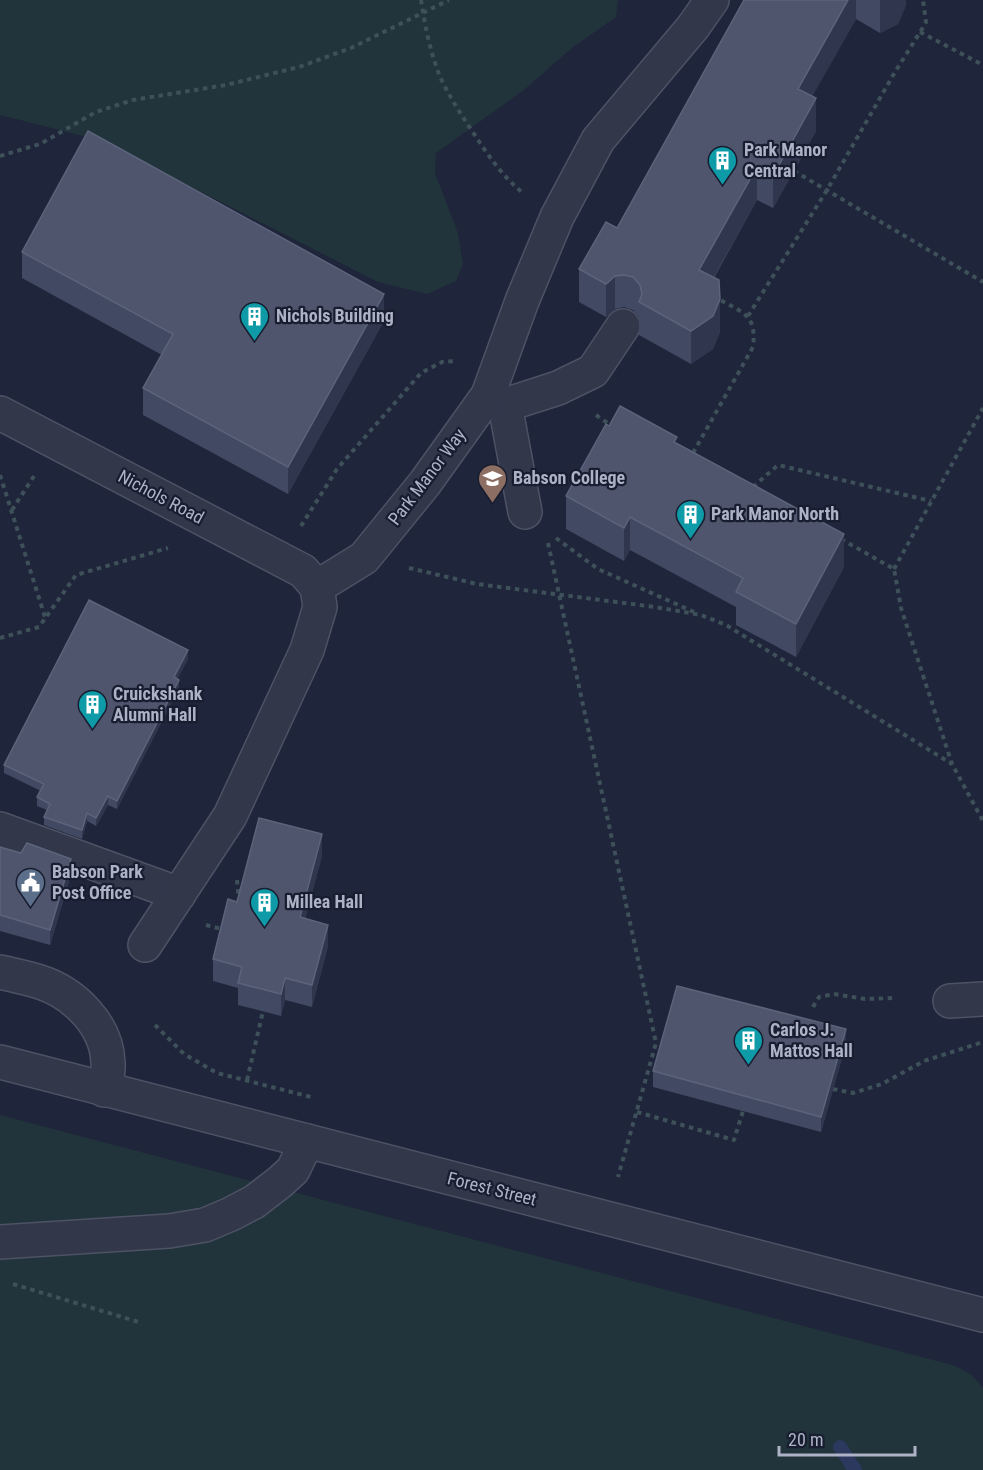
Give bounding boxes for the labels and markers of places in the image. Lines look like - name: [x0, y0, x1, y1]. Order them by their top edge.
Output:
- place label: Park Manor Central: [744, 139, 827, 181]
- building icon: Park Manor Central: [707, 144, 739, 186]
- building icon: Nichols Building: [239, 300, 271, 342]
- place label: Nichols Building: [276, 305, 394, 326]
- school or university icon: Babson College: [476, 462, 508, 504]
- place label: Babson College: [513, 467, 626, 488]
- building icon: Park Manor North: [674, 498, 706, 540]
- place label: Park Manor North: [711, 503, 839, 524]
- place label: Cruickshank Alumni Hall: [113, 683, 203, 725]
- building icon: Cruickshank Alumni Hall: [76, 688, 108, 730]
- place label: Babson Park Post Office: [52, 861, 143, 903]
- public building icon: Babson Park Post Office: [15, 866, 47, 908]
- building icon: Millea Hall: [249, 886, 281, 928]
- place label: Millea Hall: [286, 891, 363, 912]
- place label: Carlos J. Mattos Hall: [770, 1019, 853, 1061]
- building icon: Carlos J. Mattos Hall: [733, 1024, 765, 1066]

